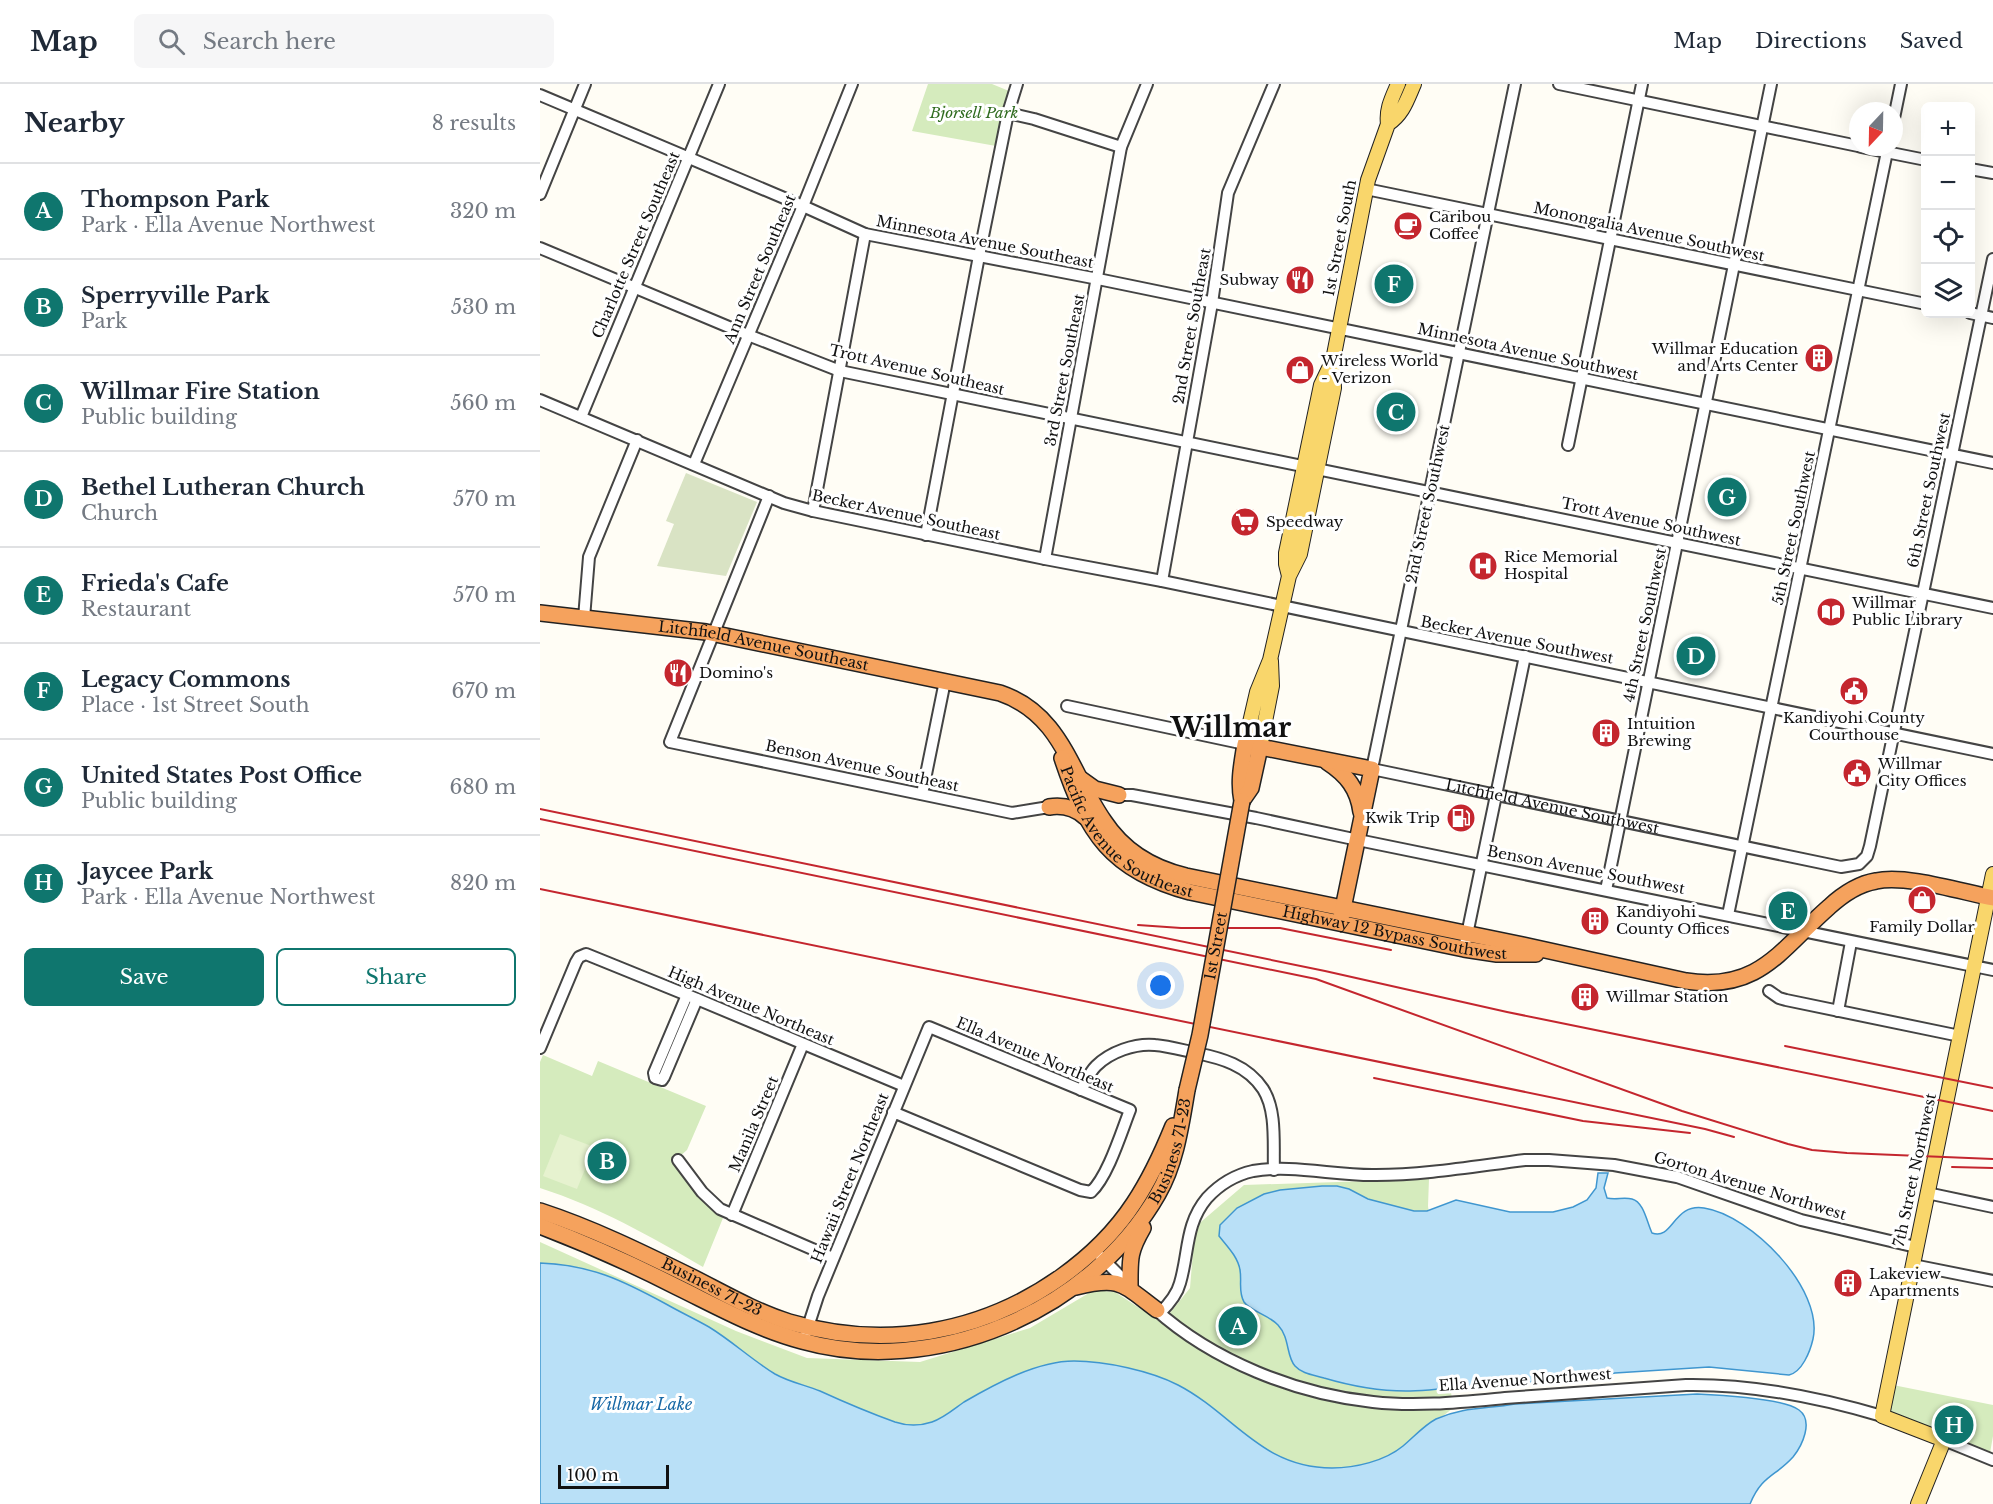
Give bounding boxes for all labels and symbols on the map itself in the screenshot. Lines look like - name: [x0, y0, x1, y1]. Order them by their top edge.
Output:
- north arrow: [1849, 102, 1903, 156]
- park label: Bjorsell Park: [929, 103, 1018, 122]
- street label: Charlotte Street Southeast: [588, 148, 684, 341]
- street label: 1st Street South: [1319, 178, 1360, 298]
- street label: Ann Street Southeast: [719, 191, 800, 347]
- street label: Monongalia Avenue Southwest: [1532, 198, 1767, 265]
- place label: Caribou Coffee: [1429, 207, 1491, 243]
- cafe icon: Caribou Coffee: [1392, 210, 1424, 242]
- street label: Minnesota Avenue Southeast: [875, 211, 1096, 272]
- street label: 2nd Street Southeast: [1168, 246, 1215, 406]
- pin: F: [1374, 262, 1414, 306]
- restaurant icon: Subway: [1284, 264, 1316, 296]
- place label: Subway: [1220, 270, 1279, 289]
- street label: 3rd Street Southeast: [1040, 292, 1089, 448]
- street label: Minnesota Avenue Southwest: [1416, 319, 1641, 384]
- place label: Willmar Education and Arts Center: [1651, 339, 1799, 375]
- street label: Trott Avenue Southeast: [828, 340, 1007, 399]
- building icon: Willmar Education and Arts Center: [1803, 342, 1835, 374]
- place label: Wireless World - Verizon: [1320, 351, 1438, 387]
- shop icon: Wireless World - Verizon: [1284, 354, 1316, 386]
- pin: C: [1376, 390, 1416, 434]
- street label: 6th Street Southwest: [1903, 410, 1954, 569]
- street label: 2nd Street Southwest: [1401, 422, 1454, 585]
- street label: 5th Street Southwest: [1768, 449, 1819, 607]
- pin: G: [1708, 474, 1746, 520]
- street label: Becker Avenue Southeast: [810, 485, 1002, 544]
- street label: Trott Avenue Southwest: [1560, 493, 1743, 550]
- supermarket icon: Speedway: [1229, 506, 1261, 538]
- place label: Speedway: [1266, 512, 1344, 531]
- street label: 4th Street Southwest: [1619, 546, 1670, 704]
- place label: Rice Memorial Hospital: [1504, 547, 1618, 583]
- hospital icon: Rice Memorial Hospital: [1467, 550, 1499, 582]
- place label: Willmar Public Library: [1851, 593, 1963, 629]
- library icon: Willmar Public Library: [1815, 596, 1847, 628]
- street label: Becker Avenue Southwest: [1419, 611, 1615, 668]
- street label: Litchfield Avenue Southeast: [657, 617, 871, 675]
- pin: D: [1676, 634, 1716, 678]
- restaurant icon: Domino's: [662, 657, 694, 689]
- place label: Domino's: [699, 663, 773, 682]
- public building icon: Kandiyohi County Courthouse: [1838, 675, 1870, 707]
- place label: Kandiyohi County Courthouse: [1783, 708, 1925, 744]
- district label: Willmar: [1170, 711, 1292, 744]
- place label: Intuition Brewing: [1627, 714, 1695, 750]
- building icon: Intuition Brewing: [1590, 717, 1622, 749]
- street label: Benson Avenue Southeast: [764, 736, 961, 795]
- place label: Willmar City Offices: [1877, 754, 1967, 790]
- public building icon: Willmar City Offices: [1841, 757, 1873, 789]
- street label: Pacific Avenue Southeast: [1056, 763, 1196, 901]
- street label: Litchfield Avenue Southwest: [1444, 775, 1661, 838]
- fuel station icon: Kwik Trip: [1445, 802, 1477, 834]
- place label: Kwik Trip: [1365, 808, 1440, 827]
- street label: Benson Avenue Southwest: [1485, 841, 1687, 898]
- shop icon: Family Dollar: [1906, 884, 1938, 916]
- pin: E: [1768, 888, 1808, 934]
- street label: Highway 12 Bypass Southwest: [1281, 902, 1507, 963]
- place label: Kandiyohi County Offices: [1616, 902, 1730, 938]
- building icon: Kandiyohi County Offices: [1579, 905, 1611, 937]
- street label: 1st Street: [1200, 910, 1231, 981]
- place label: Family Dollar: [1869, 917, 1976, 936]
- street label: High Avenue Northeast: [665, 962, 838, 1049]
- your location: [1146, 971, 1175, 1000]
- building icon: Willmar Station: [1569, 981, 1601, 1013]
- place label: Willmar Station: [1605, 987, 1728, 1006]
- street label: Ella Avenue Northeast: [954, 1013, 1117, 1096]
- street label: Manila Street: [725, 1073, 782, 1175]
- street label: Hawaii Street Northeast: [807, 1089, 893, 1266]
- street label: 7th Street Northwest: [1889, 1091, 1940, 1248]
- street label: Business 71-23: [1144, 1097, 1194, 1207]
- pin: B: [588, 1138, 626, 1184]
- street label: Gorton Avenue Northwest: [1652, 1147, 1849, 1224]
- street label: Business 71-23: [659, 1254, 765, 1320]
- place label: Lakeview Apartments: [1868, 1264, 1960, 1300]
- building icon: Lakeview Apartments: [1832, 1267, 1864, 1299]
- pin: A: [1218, 1304, 1258, 1348]
- street label: Ella Avenue Northwest: [1438, 1364, 1612, 1395]
- water label: Willmar Lake: [590, 1394, 693, 1414]
- pin: H: [1934, 1402, 1974, 1448]
- scale bar: [558, 1462, 669, 1490]

